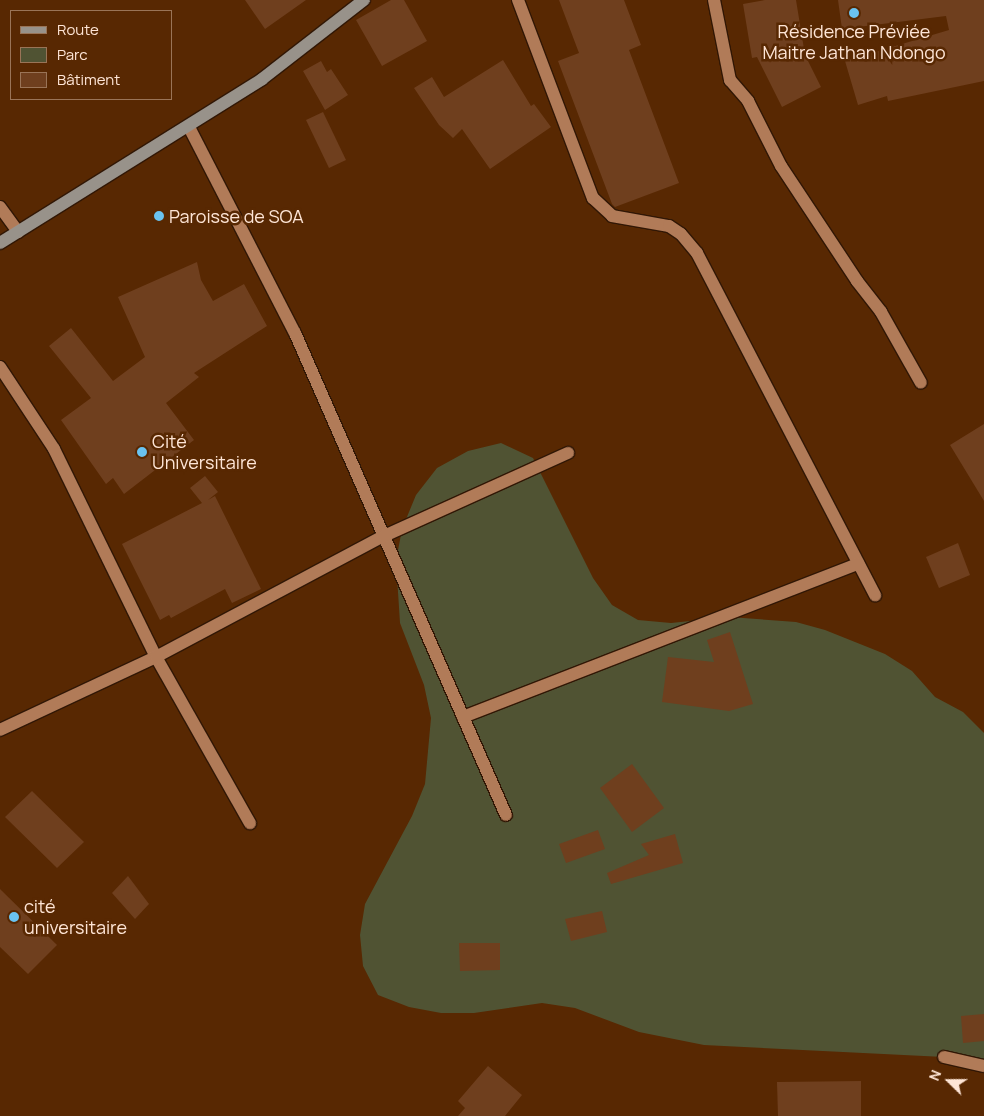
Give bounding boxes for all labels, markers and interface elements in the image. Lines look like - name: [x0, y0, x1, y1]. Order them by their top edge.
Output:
- marker: Résidence Préviée Maitre Jathan Ndongo: [848, 7, 860, 19]
- legend: [10, 10, 172, 100]
- text: Route: [57, 19, 99, 40]
- place label: Résidence Préviée Maitre Jathan Ndongo: [762, 21, 946, 64]
- text: Parc: [57, 44, 88, 65]
- text: Bâtiment: [57, 69, 120, 90]
- place label: Paroisse de SOA: [169, 205, 304, 227]
- marker: Paroisse de SOA: [153, 210, 165, 222]
- place label: Cité Universitaire: [152, 431, 257, 474]
- marker: Cité Universitaire: [136, 446, 148, 458]
- place label: cité universitaire: [24, 896, 127, 939]
- marker: cité universitaire: [8, 911, 20, 923]
- north arrow: [924, 1056, 974, 1106]
- text: N: [924, 1067, 945, 1083]

